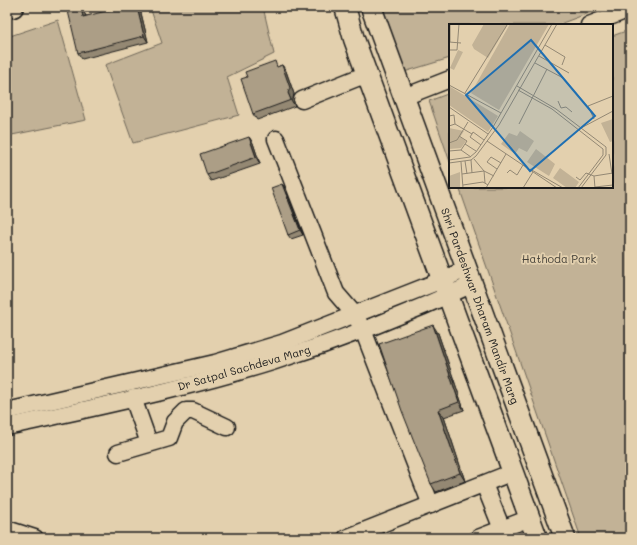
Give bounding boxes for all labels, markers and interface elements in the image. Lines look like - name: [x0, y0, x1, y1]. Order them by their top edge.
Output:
- inset map: [449, 24, 613, 188]
- street label: Shri Pardeshwar Dharam Mandir Marg: [438, 206, 523, 406]
- park label: Hathoda Park: [522, 251, 596, 266]
- street label: Dr Satpal Sachdeva Marg: [176, 341, 312, 394]

